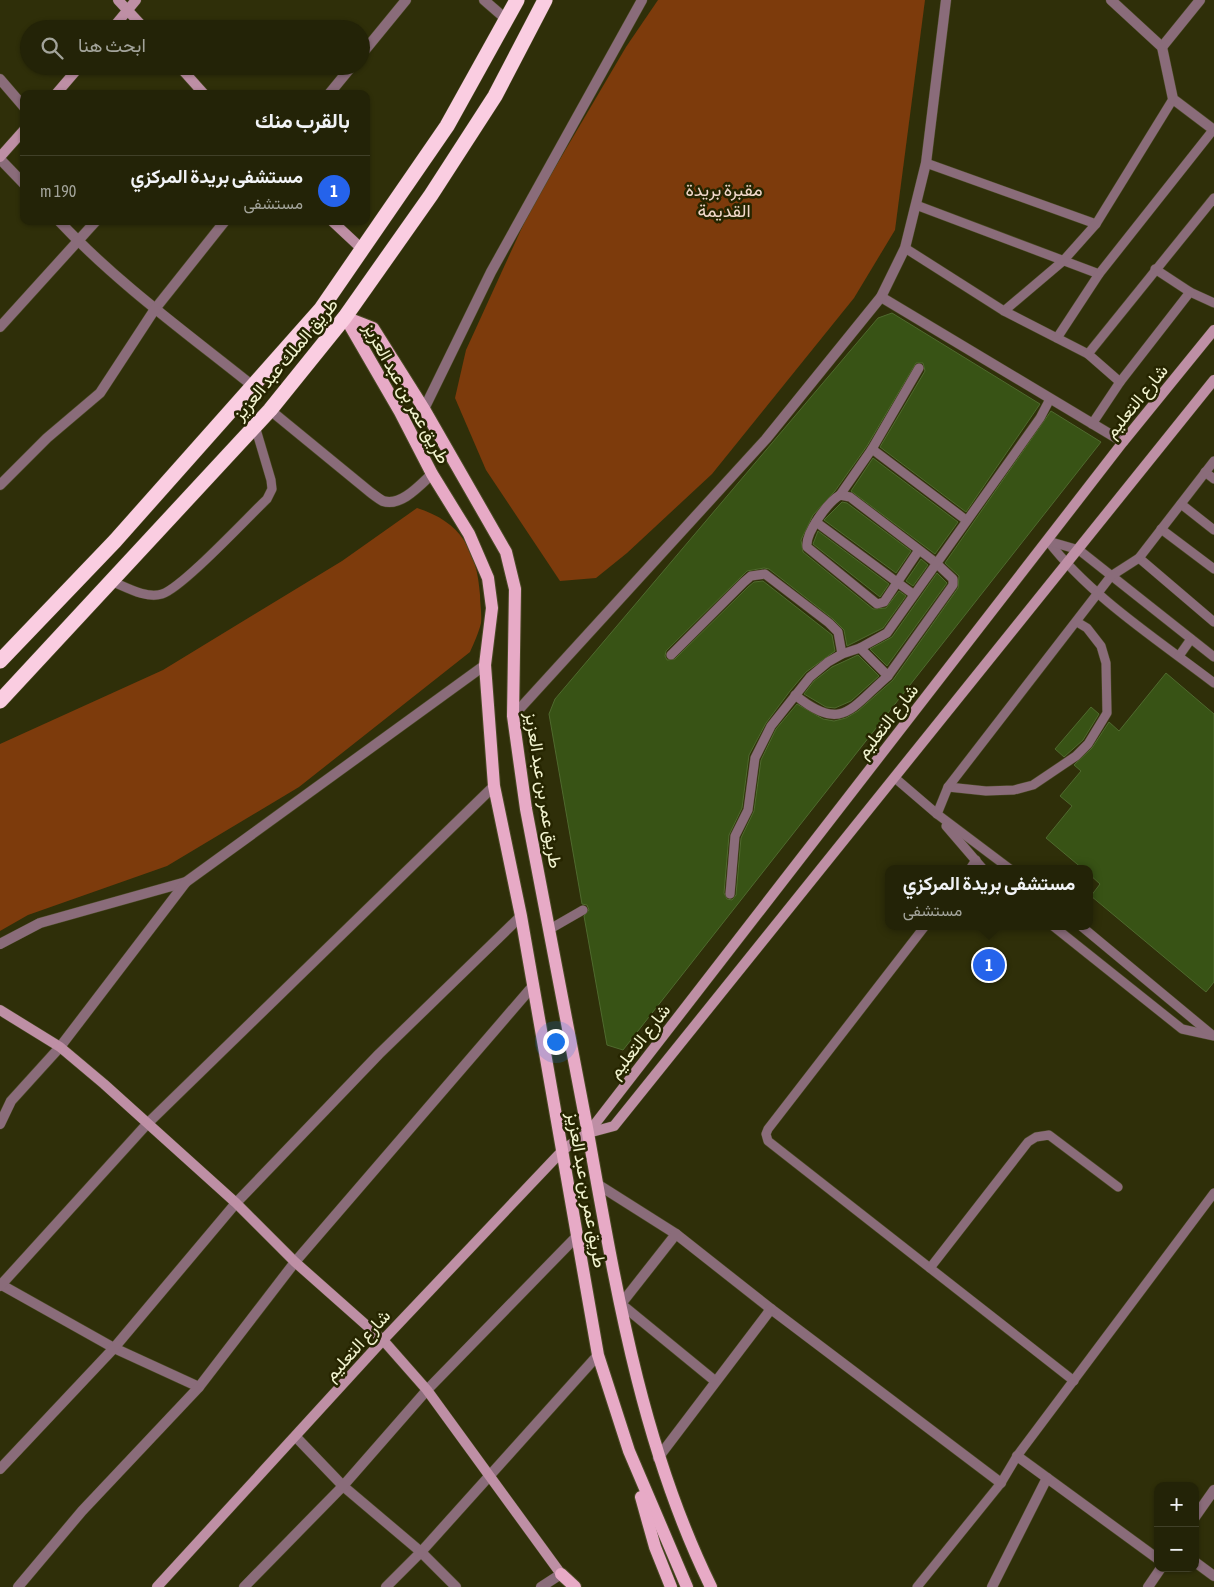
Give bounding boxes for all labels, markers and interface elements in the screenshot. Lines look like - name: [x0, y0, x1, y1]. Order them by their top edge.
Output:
- search box: [20, 20, 370, 75]
- icon: search: [38, 34, 66, 62]
- text: ابحث هنا: [78, 34, 146, 56]
- text: بالقرب منك: [255, 108, 350, 132]
- text: مستشفى بريدة المركزي: [130, 165, 303, 187]
- park label: مقبرة بريدة القديمة: [685, 179, 763, 221]
- text: 190 m: [40, 182, 76, 200]
- text: 1: [330, 182, 338, 200]
- text: مستشفى: [243, 194, 303, 212]
- street label: طريق الملك عبد العزيز: [227, 294, 343, 426]
- street label: طريق عمر بن عبد العزيز: [358, 318, 454, 468]
- street label: شارع التعليم: [1100, 360, 1174, 443]
- street label: شارع التعليم: [851, 680, 924, 764]
- street label: طريق عمر بن عبد العزيز: [520, 709, 567, 870]
- popup: [885, 865, 1093, 930]
- text: مستشفى بريدة المركزي: [903, 872, 1075, 894]
- text: مستشفى: [903, 901, 962, 919]
- pin: 1: [973, 946, 1005, 984]
- street label: شارع التعليم: [603, 1000, 676, 1084]
- your location: [543, 1029, 569, 1055]
- street label: طريق عمر بن عبد العزيز: [562, 1109, 611, 1270]
- street label: شارع التعليم: [320, 1305, 396, 1386]
- map controls: [1154, 1482, 1199, 1572]
- button: +: [1154, 1482, 1199, 1527]
- button: −: [1154, 1527, 1199, 1572]

